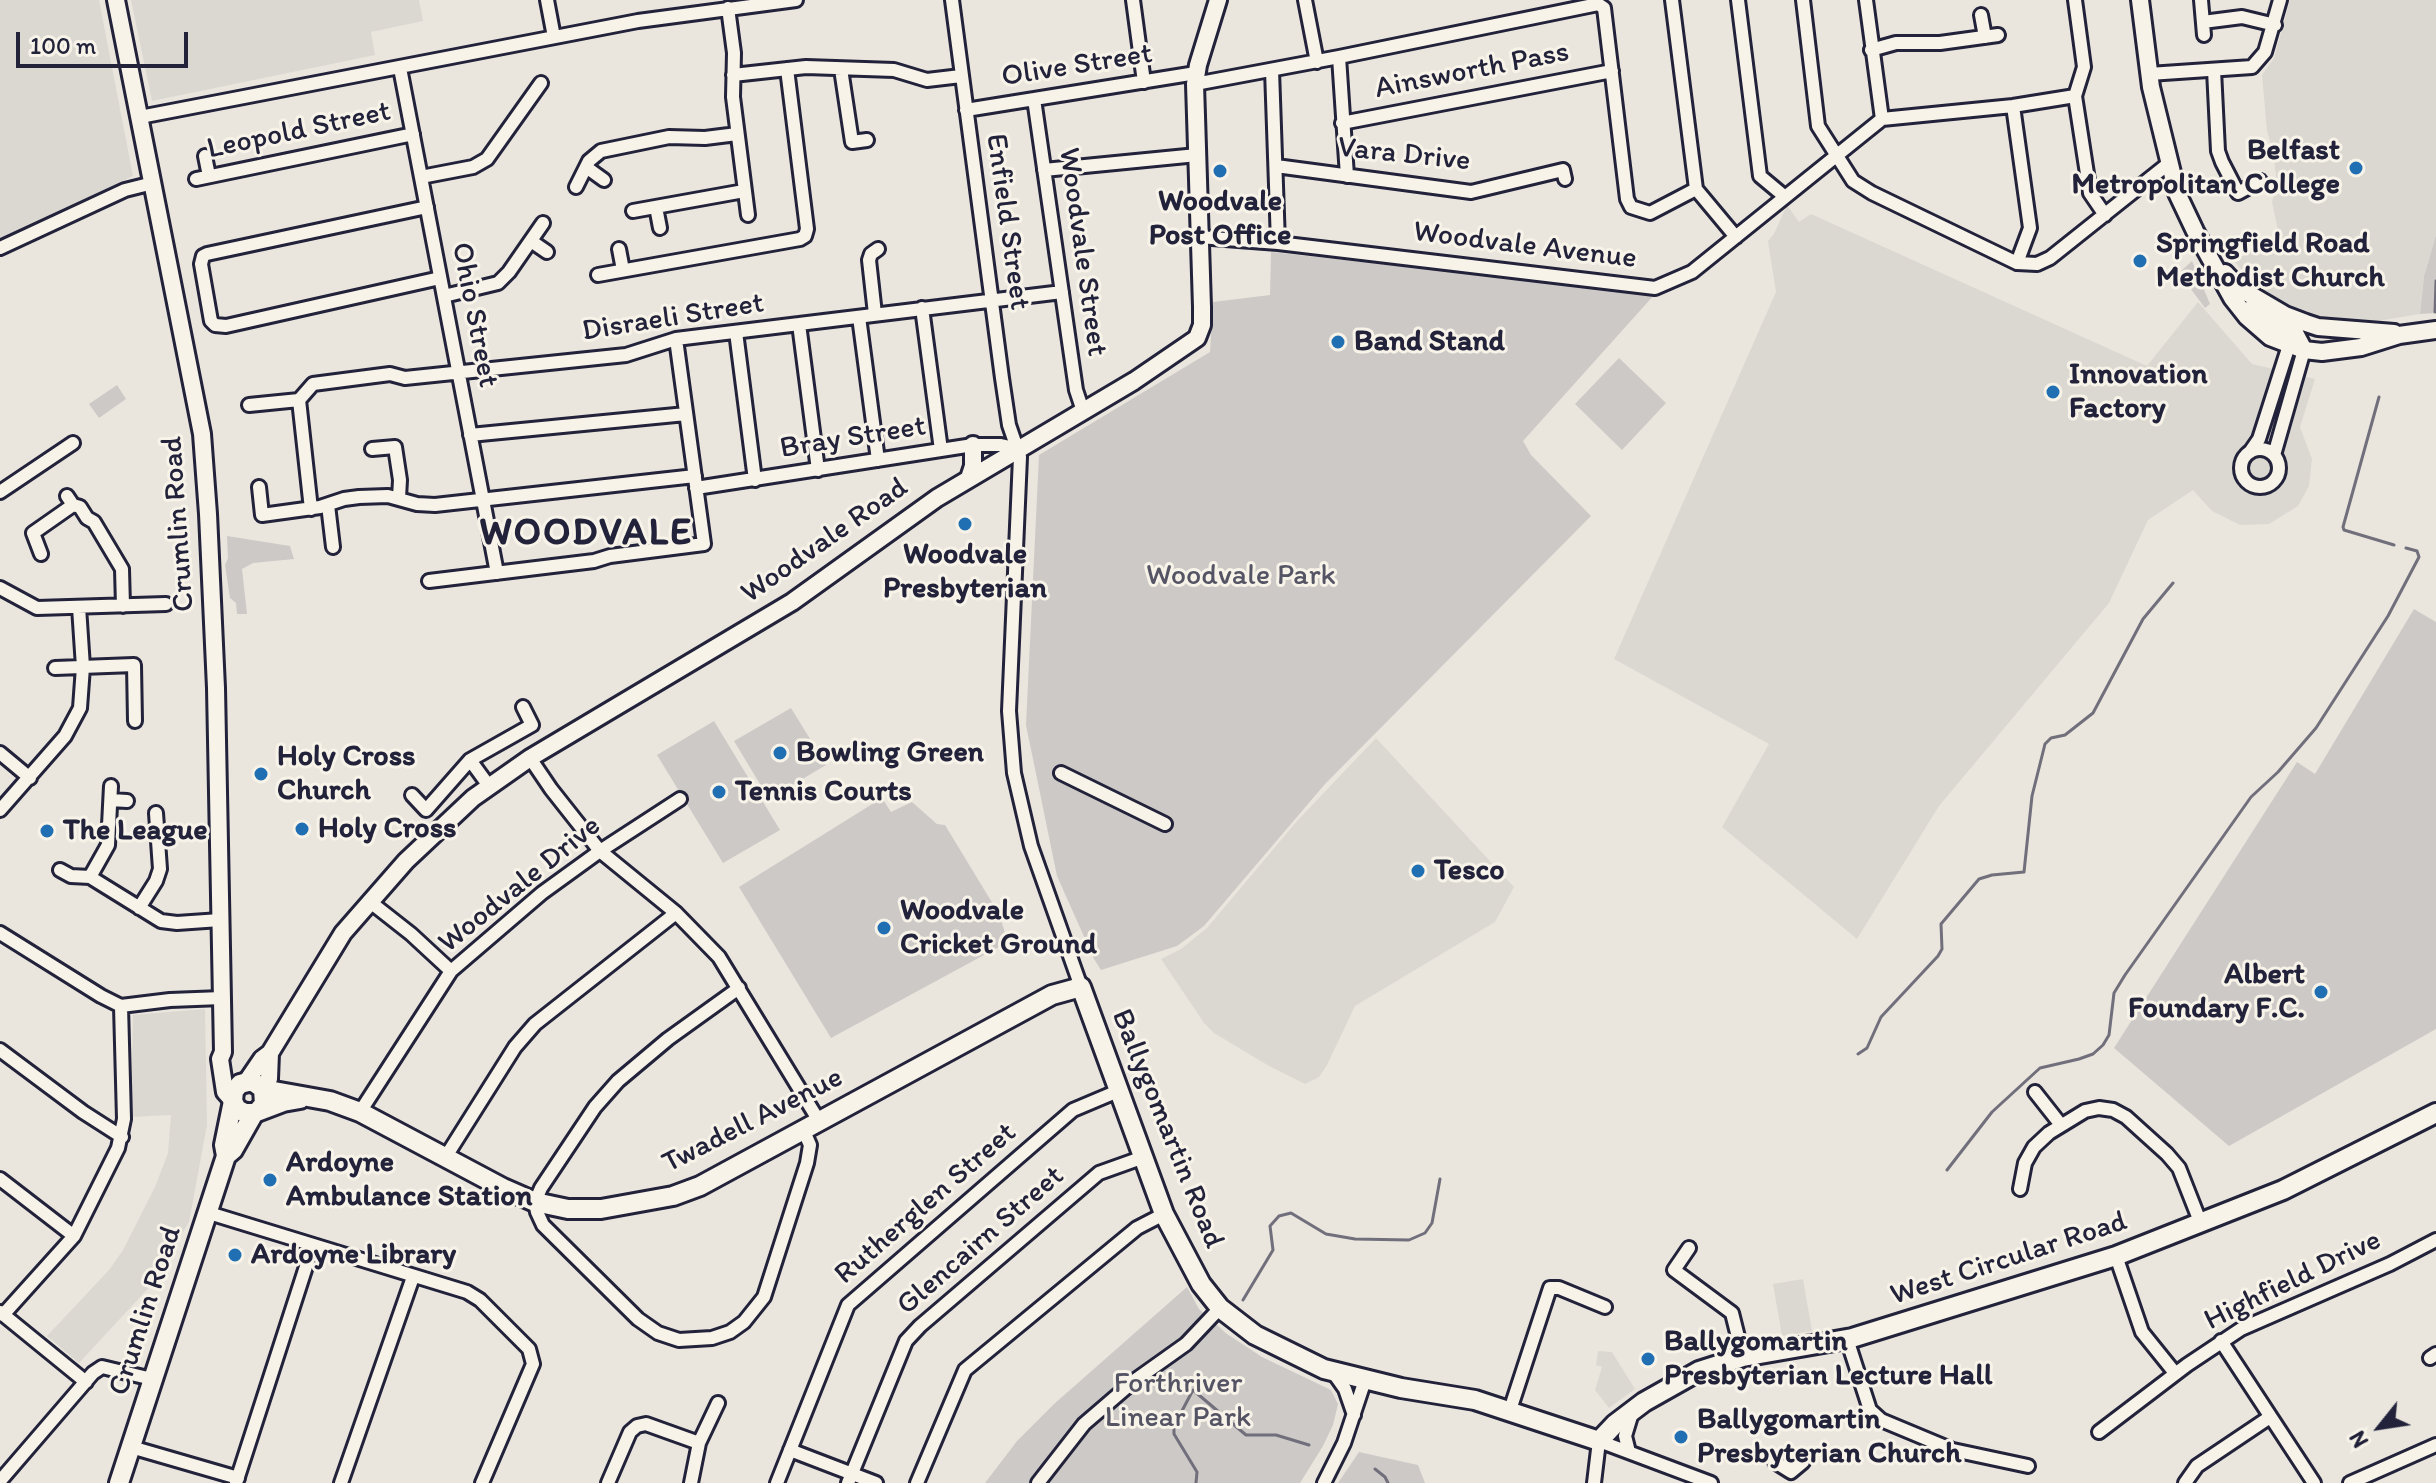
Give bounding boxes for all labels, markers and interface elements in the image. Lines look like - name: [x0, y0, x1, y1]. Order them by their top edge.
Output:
- scale bar: [20, 16, 192, 66]
- text: 100 m: [30, 31, 96, 60]
- street label: Ainsworth Pass: [1372, 35, 1572, 107]
- street label: Olive Street: [999, 36, 1155, 96]
- street label: Leopold Street: [204, 94, 394, 168]
- street label: Vara Drive: [1336, 130, 1472, 180]
- street label: Enfield Street: [977, 132, 1037, 312]
- place label: Belfast Metropolitan College: [2072, 133, 2340, 204]
- street label: Woodvale Street: [1050, 145, 1114, 359]
- marker: Belfast Metropolitan College: [2347, 159, 2365, 177]
- marker: Woodvale Post Office: [1211, 162, 1229, 180]
- place label: Woodvale Post Office: [1149, 184, 1291, 254]
- street label: Woodvale Avenue: [1411, 214, 1639, 278]
- place label: Springfield Road Methodist Church: [2156, 226, 2385, 296]
- street label: Ohio Street: [442, 239, 506, 391]
- marker: Springfield Road Methodist Church: [2131, 252, 2149, 270]
- street label: Disraeli Street: [579, 286, 767, 350]
- place label: Band Stand: [1354, 324, 1505, 360]
- marker: Band Stand: [1329, 333, 1347, 351]
- place label: Innovation Factory: [2069, 357, 2207, 428]
- marker: Innovation Factory: [2044, 383, 2062, 401]
- street label: Bray Street: [778, 409, 928, 467]
- street label: Crumlin Road: [155, 435, 203, 613]
- street label: Woodvale Road: [735, 470, 915, 612]
- district label: WOODVALE: [479, 511, 693, 557]
- marker: Woodvale Presbyterian: [956, 515, 974, 533]
- place label: Woodvale Presbyterian: [883, 537, 1047, 608]
- park label: Woodvale Park: [1146, 558, 1336, 594]
- place label: Bowling Green: [796, 735, 984, 771]
- place label: Holy Cross Church: [277, 739, 416, 810]
- marker: Bowling Green: [771, 744, 789, 762]
- marker: Holy Cross Church: [252, 765, 270, 783]
- place label: Tennis Courts: [735, 774, 912, 810]
- marker: Tennis Courts: [710, 783, 728, 801]
- street label: Woodvale Drive: [432, 809, 608, 961]
- place label: Holy Cross: [318, 811, 457, 847]
- place label: The League: [63, 813, 208, 849]
- marker: Holy Cross: [293, 820, 311, 838]
- marker: The League: [38, 822, 56, 840]
- place label: Tesco: [1434, 853, 1504, 889]
- marker: Tesco: [1409, 862, 1427, 880]
- place label: Woodvale Cricket Ground: [900, 893, 1097, 964]
- marker: Woodvale Cricket Ground: [875, 919, 893, 937]
- place label: Albert Foundary F.C.: [2128, 957, 2305, 1028]
- marker: Albert Foundary F.C.: [2312, 983, 2330, 1001]
- street label: Ballygomartin Road: [1103, 1004, 1231, 1254]
- street label: Twadell Avenue: [657, 1060, 849, 1182]
- street label: Rutherglen Street: [828, 1115, 1024, 1293]
- place label: Ardoyne Ambulance Station: [286, 1145, 533, 1216]
- street label: Glencairn Street: [890, 1159, 1072, 1323]
- marker: Ardoyne Ambulance Station: [261, 1171, 279, 1189]
- street label: West Circular Road: [1886, 1204, 2132, 1314]
- street label: Crumlin Road: [102, 1222, 190, 1400]
- street label: Highfield Drive: [2199, 1223, 2387, 1339]
- place label: Ardoyne Library: [251, 1237, 456, 1273]
- marker: Ardoyne Library: [226, 1246, 244, 1264]
- place label: Ballygomartin Presbyterian Lecture Hall: [1664, 1324, 1992, 1394]
- marker: Ballygomartin Presbyterian Lecture Hall: [1639, 1350, 1657, 1368]
- park label: Forthriver Linear Park: [1105, 1366, 1251, 1436]
- north arrow: [2340, 1387, 2420, 1467]
- place label: Ballygomartin Presbyterian Church: [1697, 1402, 1961, 1472]
- text: N: [2343, 1426, 2374, 1452]
- marker: Ballygomartin Presbyterian Church: [1672, 1428, 1690, 1446]

